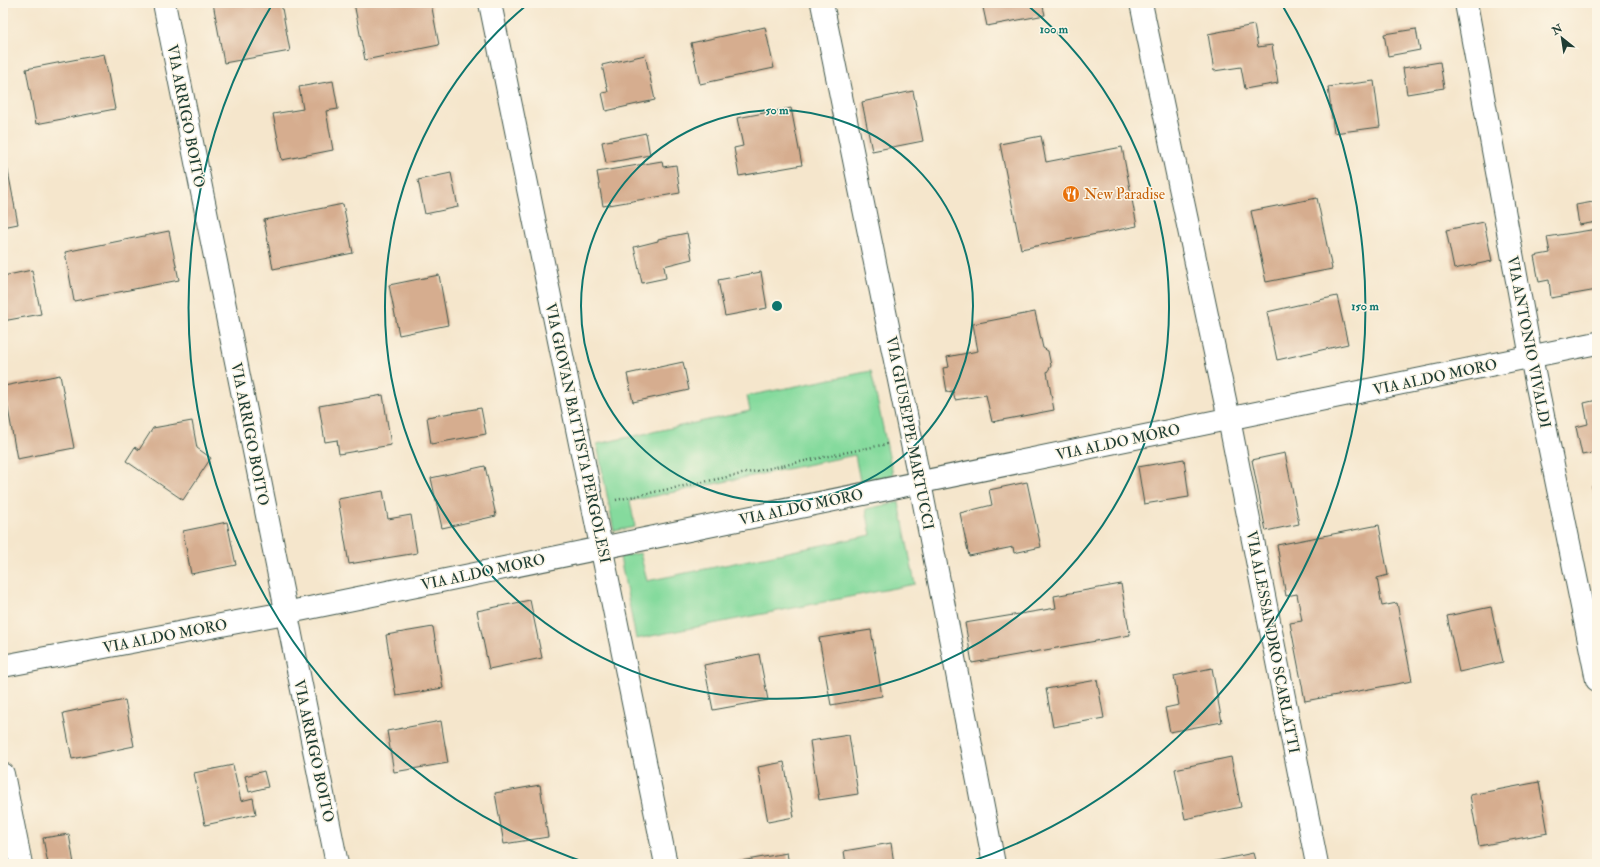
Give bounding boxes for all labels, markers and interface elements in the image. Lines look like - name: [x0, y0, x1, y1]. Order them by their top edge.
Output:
- north arrow: [1542, 18, 1582, 58]
- text: N: [1549, 21, 1566, 38]
- text: 100 m: [1040, 22, 1069, 37]
- street label: VIA ARRIGO BOITO: [162, 43, 209, 189]
- text: 50 m: [765, 103, 789, 118]
- restaurant icon: New Paradise: [1061, 184, 1081, 204]
- place label: New Paradise: [1084, 185, 1165, 204]
- street label: VIA ANTONIO VIVALDI: [1502, 254, 1555, 430]
- centre of rings: [770, 299, 784, 313]
- text: 150 m: [1351, 299, 1379, 314]
- street label: VIA GIOVAN BATTISTA PERGOLESI: [541, 301, 614, 565]
- street label: VIA GIUSEPPE MARTUCCI: [881, 334, 938, 532]
- street label: VIA ALDO MORO: [1371, 355, 1499, 400]
- street label: VIA ARRIGO BOITO: [226, 361, 273, 507]
- street label: VIA ALDO MORO: [1054, 420, 1182, 465]
- street label: VIA ALDO MORO: [737, 485, 865, 530]
- street label: VIA ALESSANDRO SCARLATTI: [1242, 529, 1303, 755]
- street label: VIA ALDO MORO: [419, 550, 547, 595]
- street label: VIA ALDO MORO: [101, 615, 229, 658]
- street label: VIA ARRIGO BOITO: [289, 678, 338, 824]

